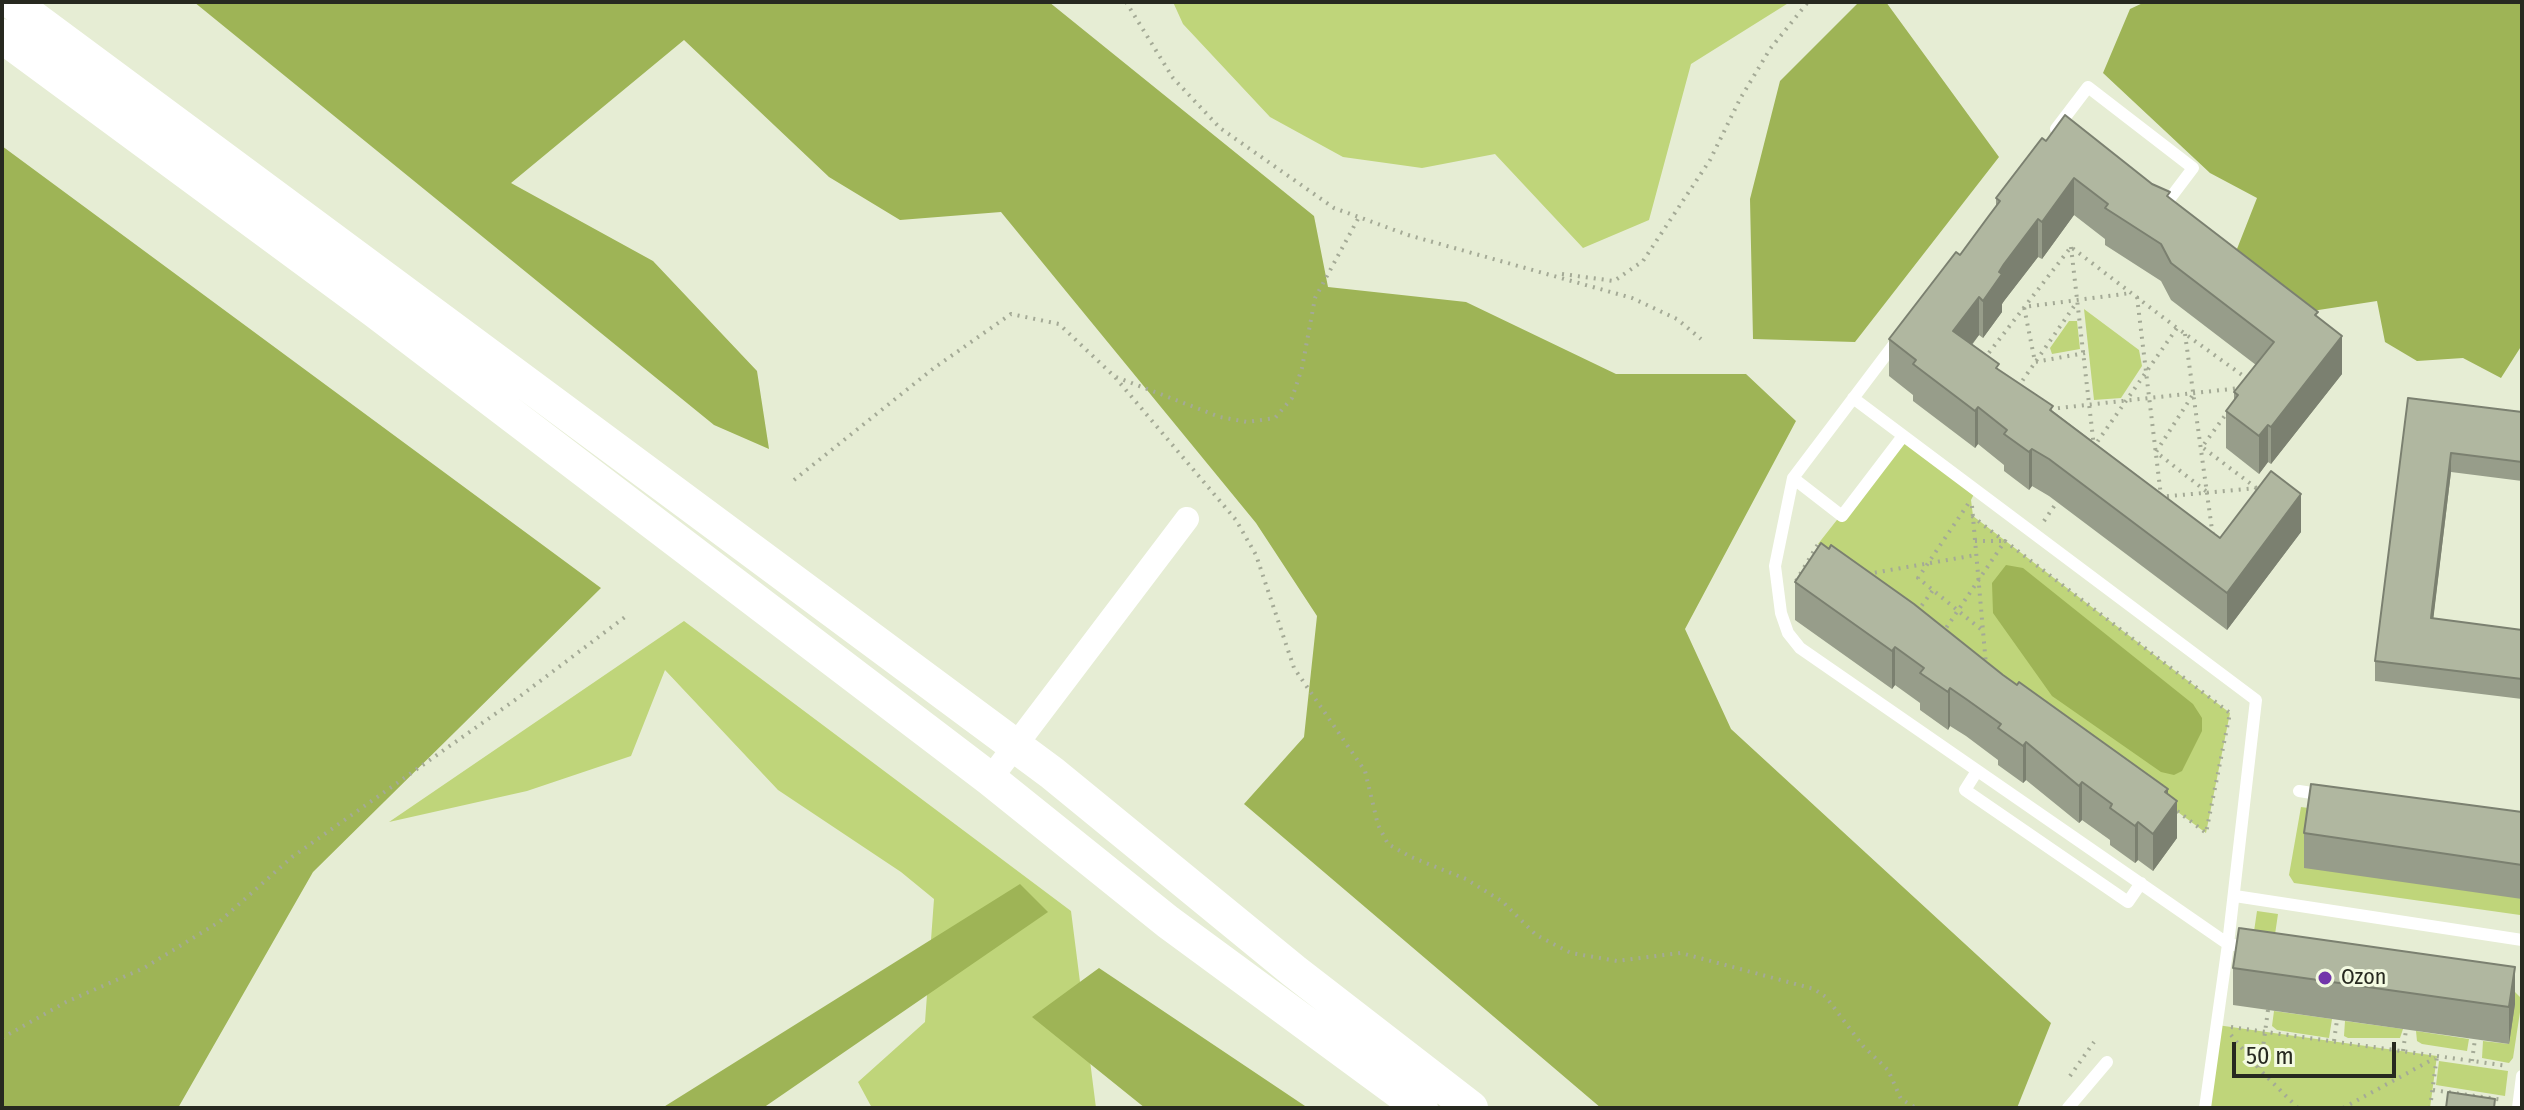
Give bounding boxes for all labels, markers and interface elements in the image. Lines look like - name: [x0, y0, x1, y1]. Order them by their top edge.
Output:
- place label: Ozon: [2341, 965, 2386, 991]
- marker: Ozon: [2316, 969, 2334, 987]
- scale bar: [2236, 1026, 2400, 1076]
- text: 50 m: [2246, 1042, 2294, 1070]

